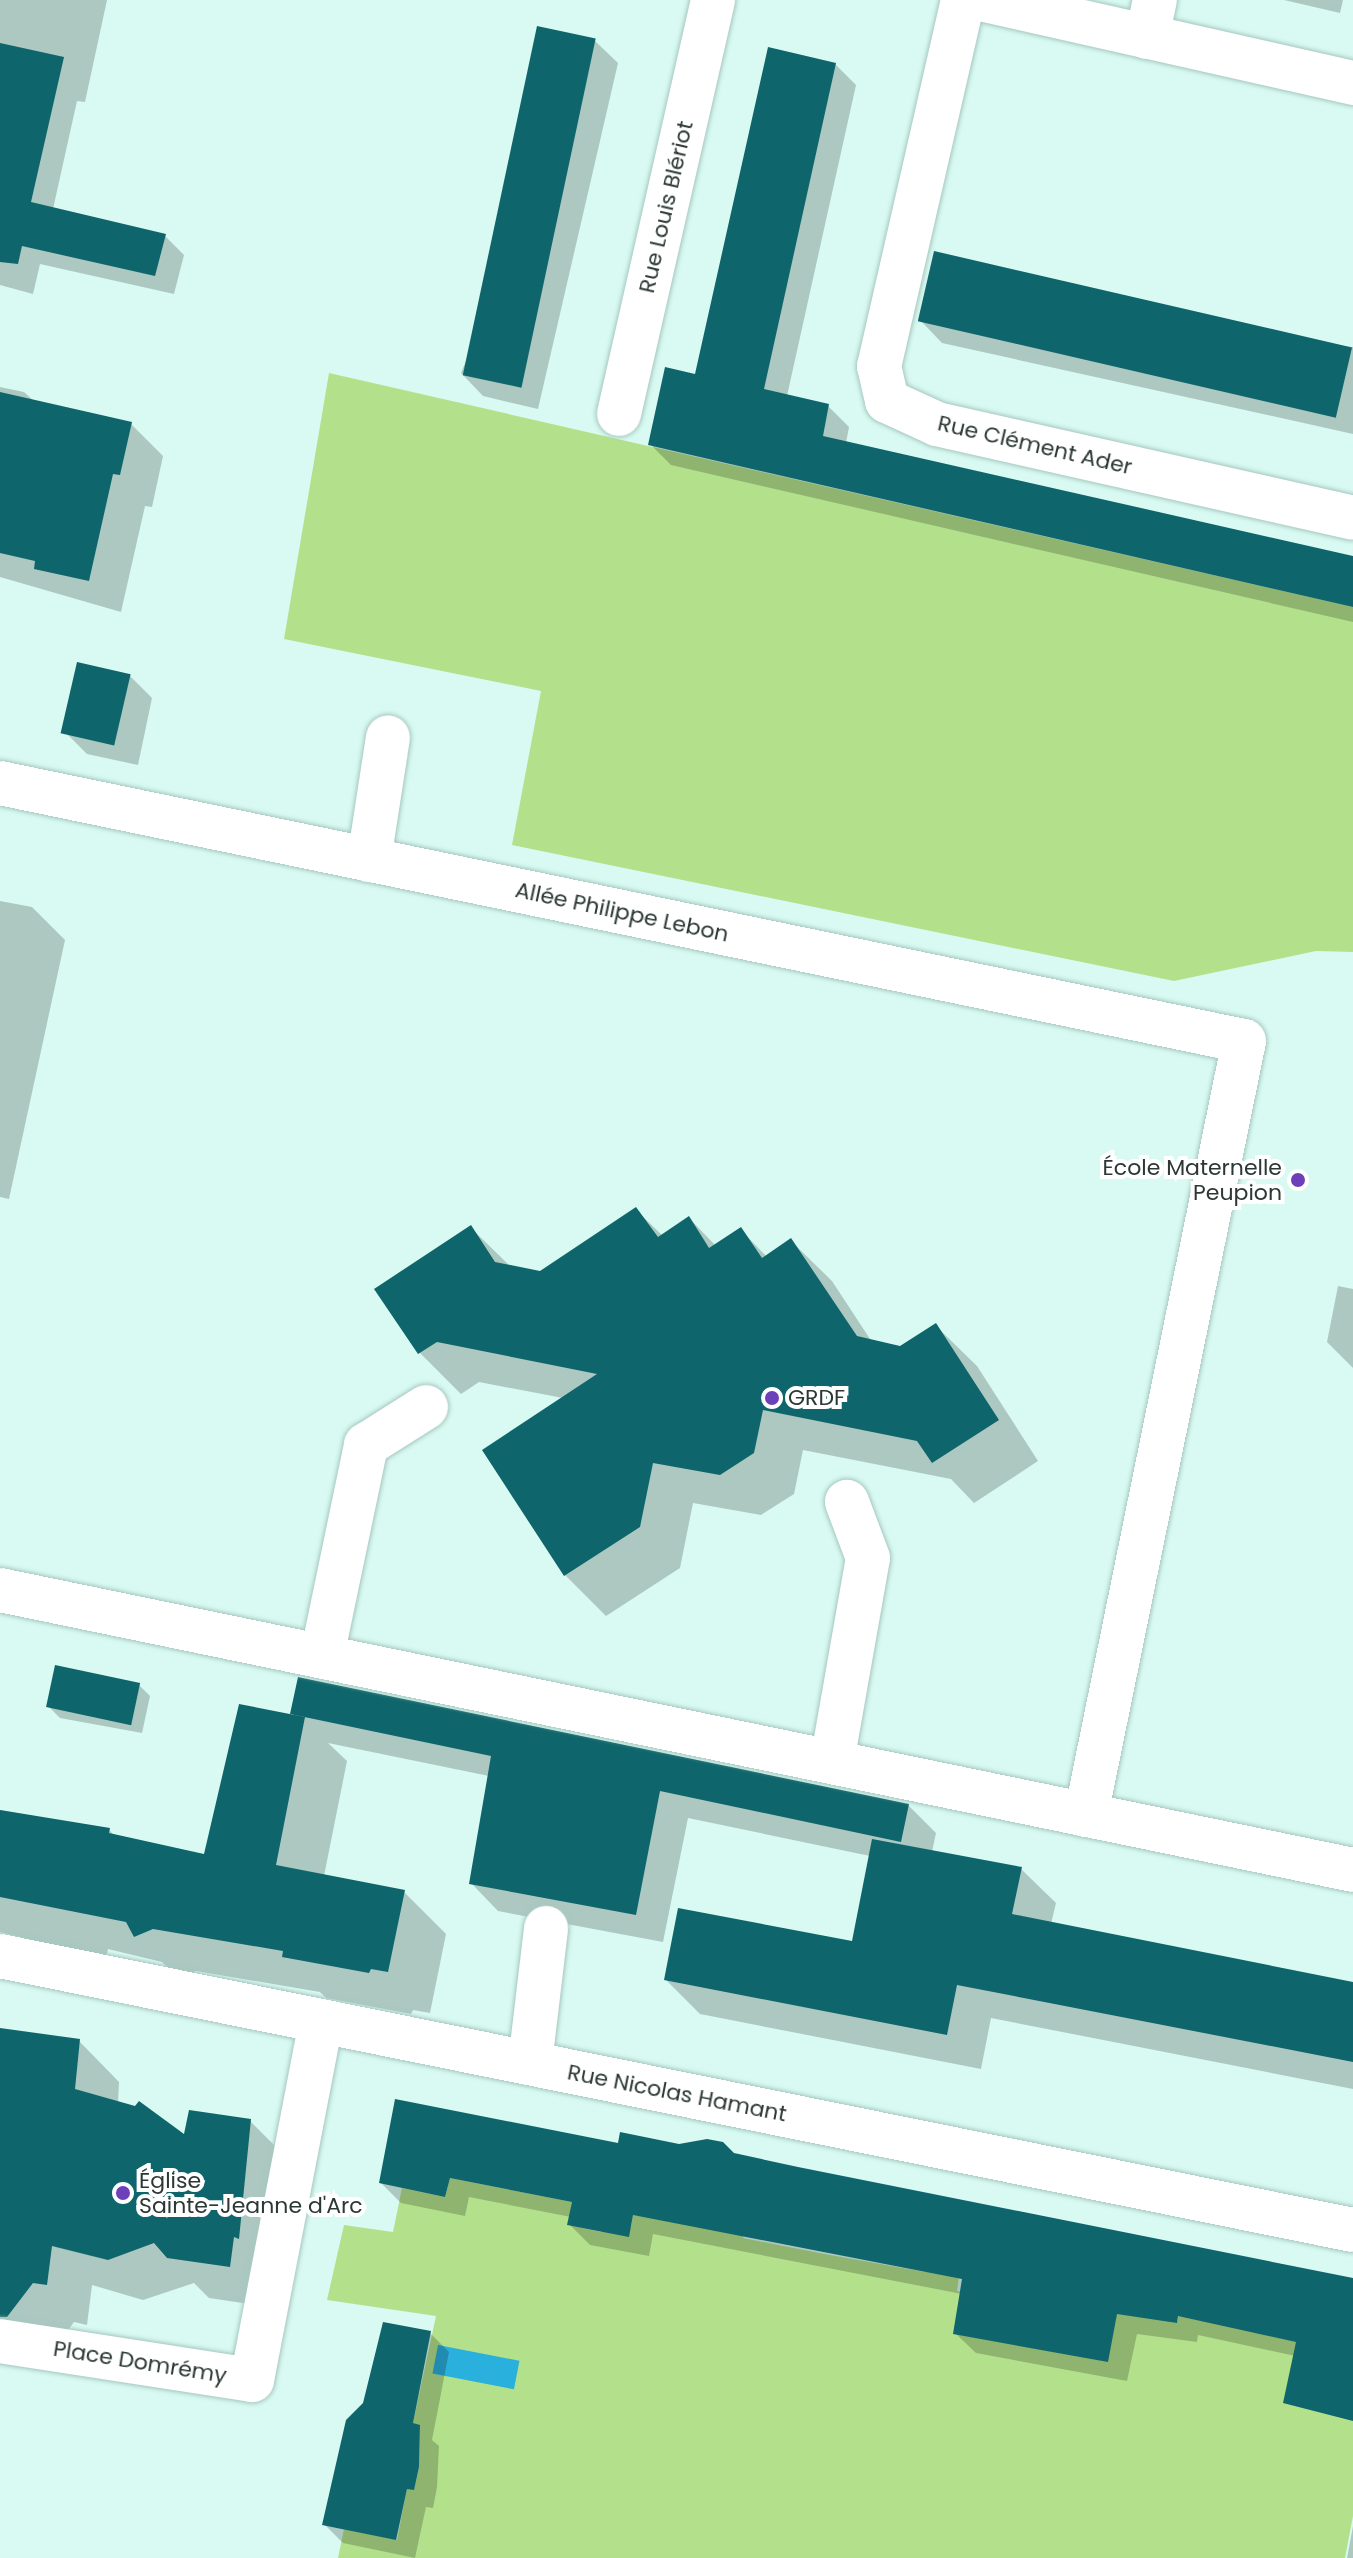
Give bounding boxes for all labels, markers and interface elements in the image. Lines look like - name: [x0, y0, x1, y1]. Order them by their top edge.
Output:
- street label: Rue Louis Blériot: [633, 118, 699, 296]
- street label: Rue Clément Ader: [935, 410, 1135, 480]
- street label: Allée Philippe Lebon: [513, 876, 731, 948]
- place label: École Maternelle Peupion: [1103, 1154, 1282, 1206]
- marker: École Maternelle Peupion: [1289, 1171, 1307, 1189]
- place label: GRDF: [788, 1385, 845, 1411]
- marker: GRDF: [763, 1389, 781, 1407]
- street label: Rue Nicolas Hamant: [565, 2059, 789, 2127]
- place label: Église Sainte-Jeanne d'Arc: [139, 2167, 363, 2218]
- marker: Église Sainte-Jeanne d'Arc: [114, 2184, 132, 2202]
- street label: Place Domrémy: [51, 2335, 229, 2389]

